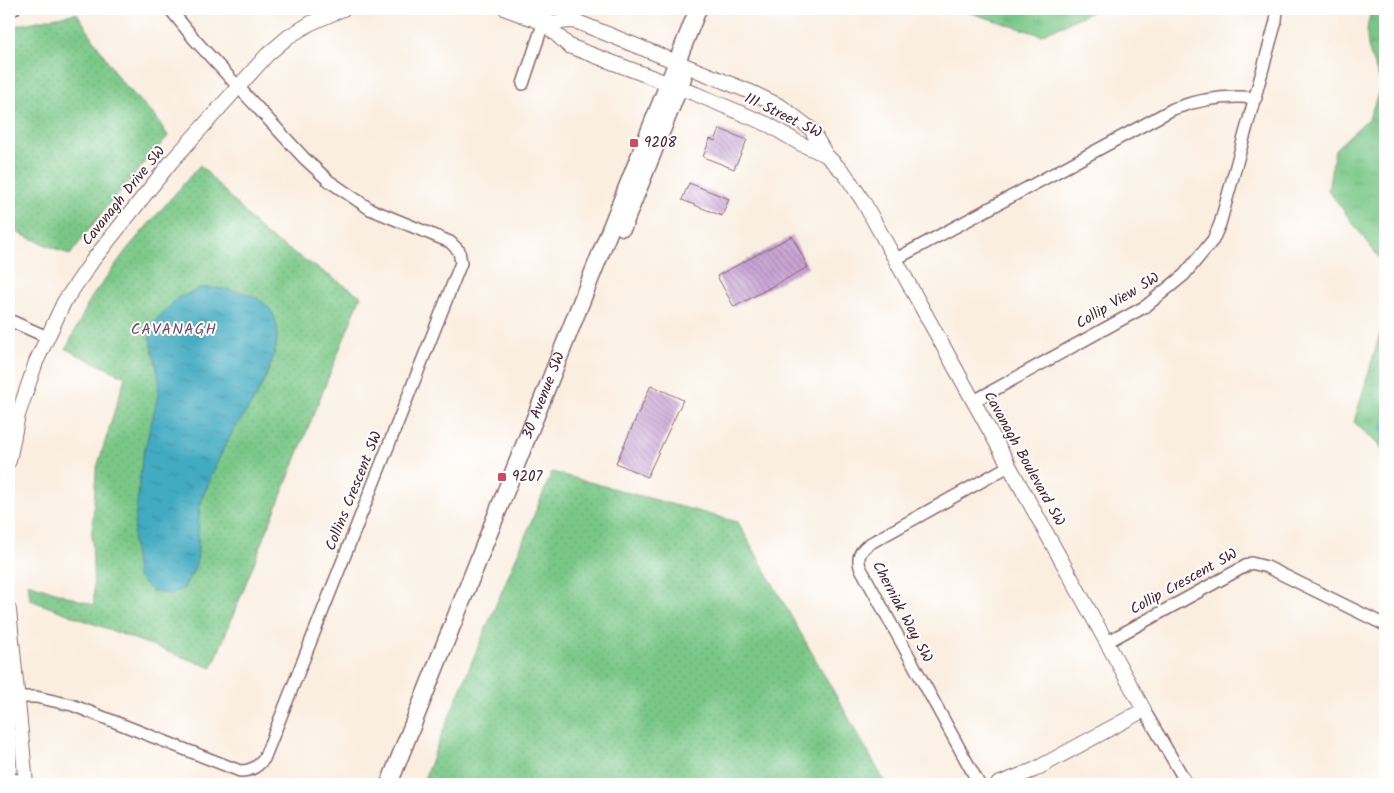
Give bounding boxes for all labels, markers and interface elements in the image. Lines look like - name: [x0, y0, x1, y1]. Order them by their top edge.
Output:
- street label: 111 Street SW: [740, 87, 826, 145]
- place label: 9208: [644, 131, 678, 155]
- marker: 9208: [628, 137, 640, 149]
- street label: Cavanagh Drive SW: [76, 141, 172, 251]
- street label: Collip View SW: [1072, 266, 1165, 335]
- district label: CAVANAGH: [131, 317, 217, 342]
- street label: 30 Avenue SW: [516, 348, 572, 443]
- street label: Cavanagh Boulevard SW: [977, 387, 1071, 531]
- street label: Collins Crescent SW: [319, 427, 389, 554]
- place label: 9207: [512, 465, 544, 489]
- marker: 9207: [496, 471, 508, 483]
- street label: Collip Crescent SW: [1126, 542, 1242, 622]
- street label: Cherniak Way SW: [865, 557, 939, 667]

